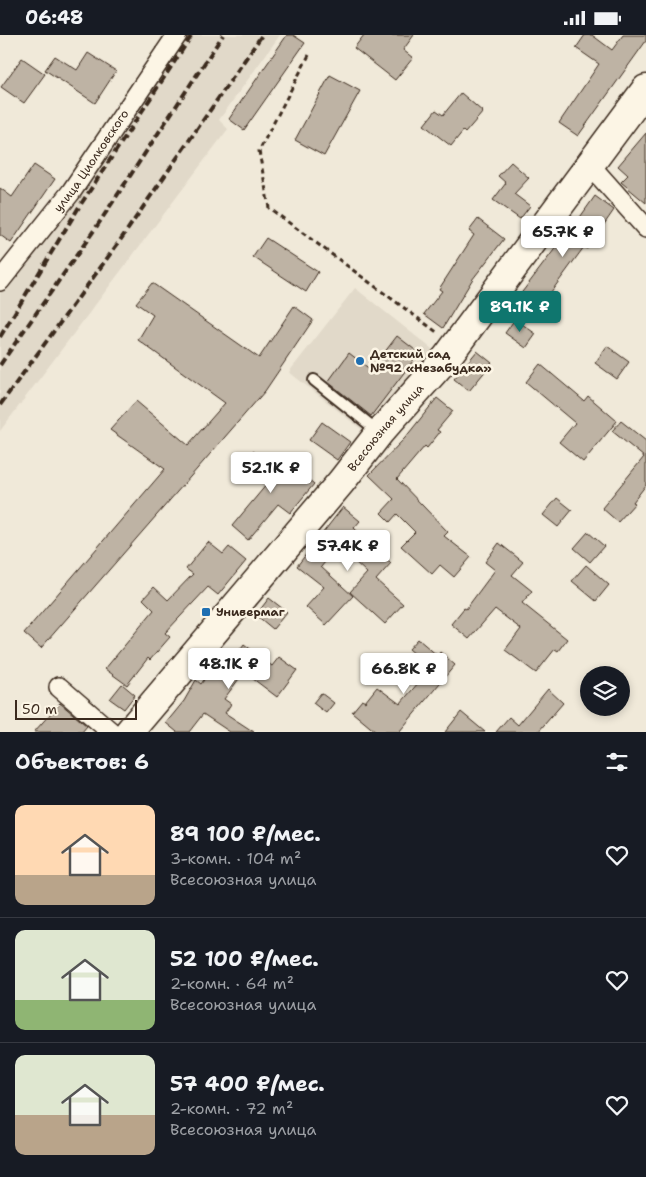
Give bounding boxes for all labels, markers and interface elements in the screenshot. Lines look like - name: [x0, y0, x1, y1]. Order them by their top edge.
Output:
- text: 06:48: [25, 5, 83, 30]
- street label: улица Циолковского: [50, 106, 132, 215]
- pin: 65.7K ₽: [517, 215, 609, 258]
- text: 65.7K ₽: [532, 221, 594, 242]
- pin: 89.1K ₽: [474, 291, 566, 333]
- text: 89.1K ₽: [490, 296, 550, 317]
- place label: Детский сад №92 «Незабудка»: [370, 346, 492, 376]
- marker: Детский сад №92 «Незабудка»: [354, 355, 366, 367]
- street label: Всесоюзная улица: [344, 380, 427, 475]
- pin: 52.1K ₽: [225, 451, 317, 494]
- text: 52.1K ₽: [242, 457, 300, 478]
- pin: 57.4K ₽: [302, 529, 394, 572]
- text: 57.4K ₽: [317, 535, 379, 556]
- place label: Универмаг: [216, 604, 286, 620]
- marker: Универмаг: [200, 606, 212, 618]
- pin: 48.1K ₽: [183, 647, 275, 690]
- text: 48.1K ₽: [199, 653, 259, 674]
- pin: 66.8K ₽: [358, 653, 450, 695]
- text: 66.8K ₽: [371, 658, 437, 679]
- map controls: [580, 666, 630, 716]
- button: layers: [580, 666, 630, 716]
- scale bar: [15, 697, 138, 720]
- text: 50 m: [22, 700, 57, 718]
- text: Объектов: 6: [15, 748, 149, 776]
- icon: filters: [603, 748, 631, 776]
- text: 89 100 ₽/мес.: [170, 820, 321, 848]
- icon: home: [55, 825, 115, 885]
- icon: heart: [603, 841, 631, 869]
- text: 3-комн. · 104 m²: [170, 848, 301, 869]
- text: Всесоюзная улица: [170, 869, 316, 890]
- text: 52 100 ₽/мес.: [170, 945, 319, 973]
- icon: home: [55, 950, 115, 1010]
- icon: heart: [603, 966, 631, 994]
- text: 2-комн. · 64 m²: [170, 973, 294, 994]
- text: Всесоюзная улица: [170, 994, 316, 1015]
- text: 57 400 ₽/мес.: [170, 1070, 325, 1098]
- icon: home: [55, 1075, 115, 1135]
- icon: heart: [603, 1091, 631, 1119]
- text: 2-комн. · 72 m²: [170, 1098, 293, 1119]
- text: Всесоюзная улица: [170, 1119, 316, 1140]

